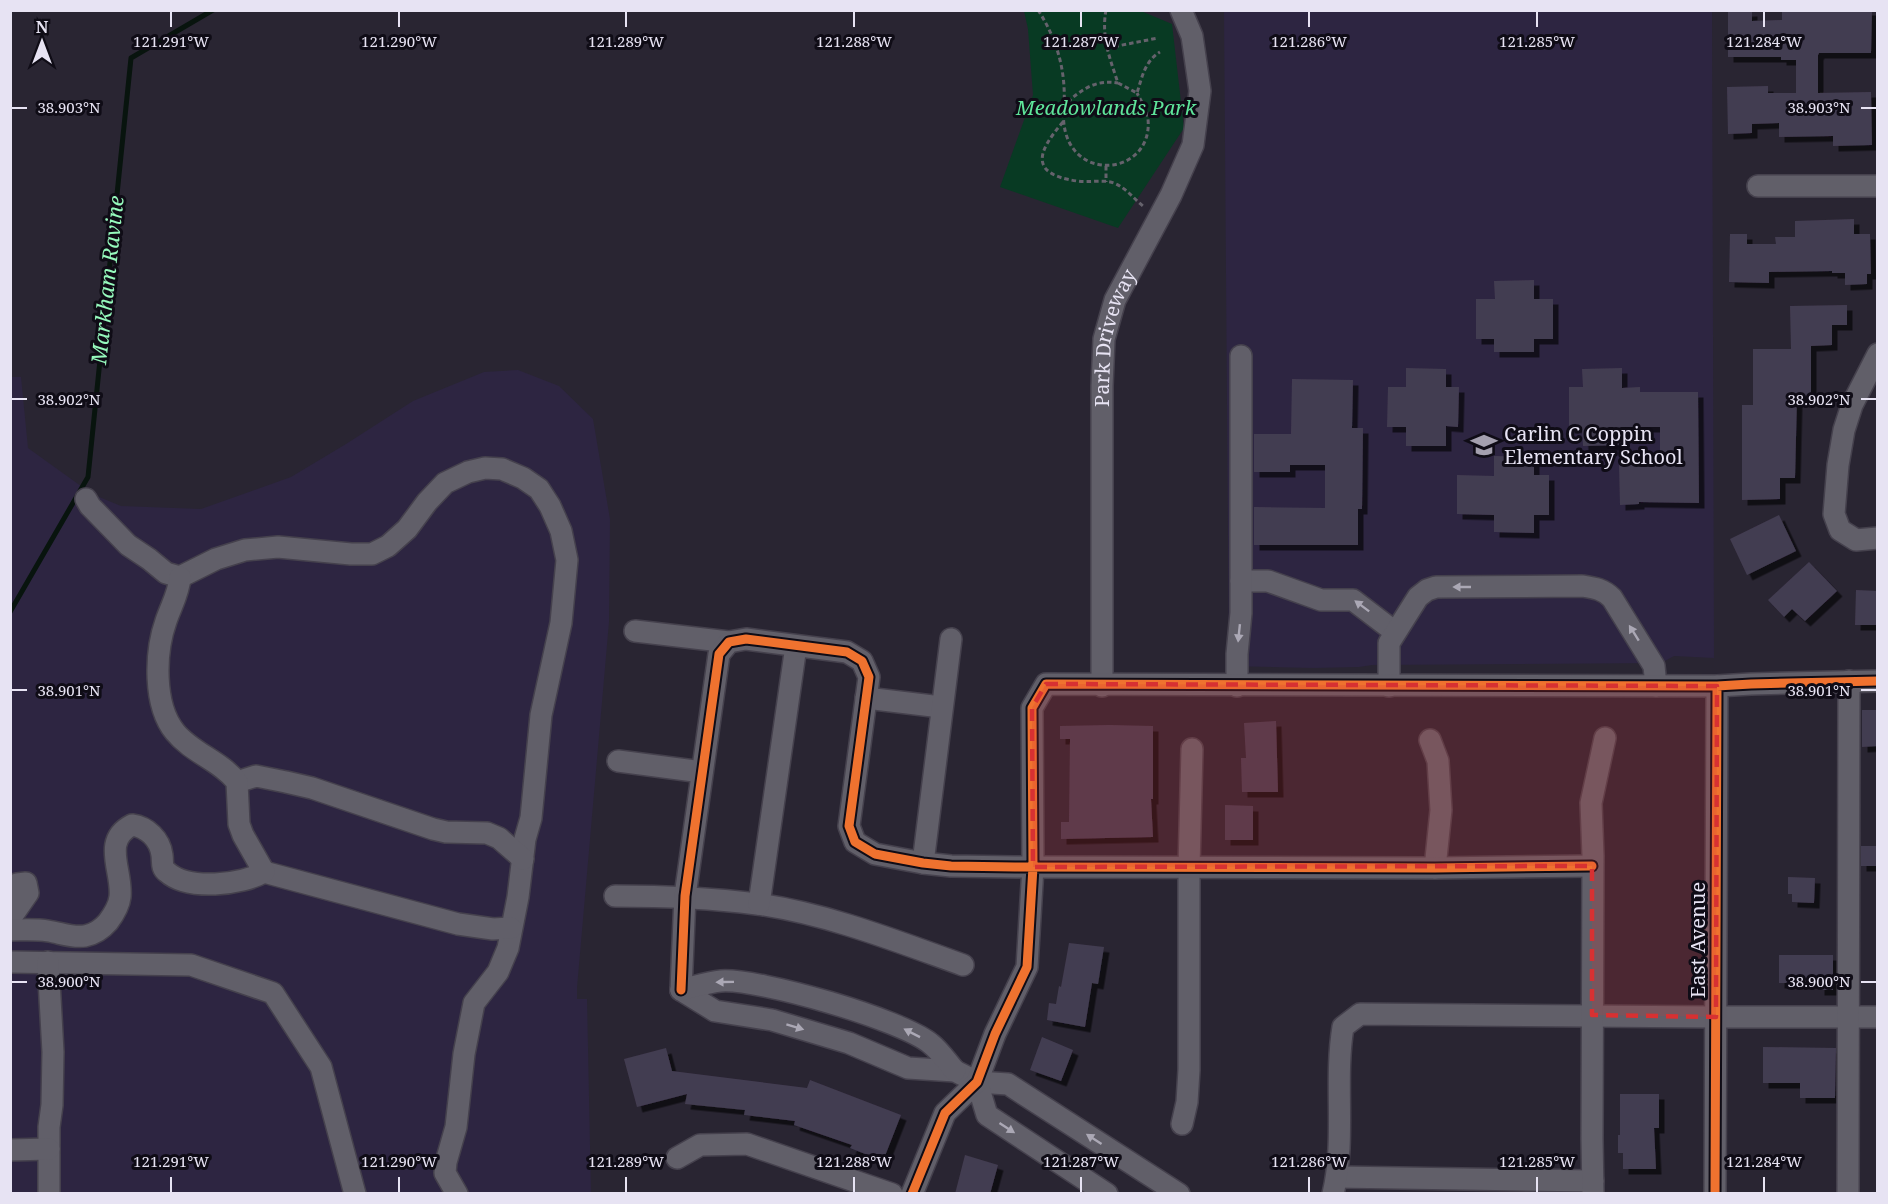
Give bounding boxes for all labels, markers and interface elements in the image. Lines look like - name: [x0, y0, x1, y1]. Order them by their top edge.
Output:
- north arrow: [12, 12, 72, 72]
- text: N: [36, 16, 49, 38]
- text: 121.291°W: [133, 31, 209, 51]
- text: 121.290°W: [361, 31, 437, 51]
- text: 121.289°W: [588, 31, 664, 51]
- text: 121.288°W: [816, 31, 892, 51]
- text: 121.287°W: [1043, 31, 1119, 51]
- text: 121.286°W: [1271, 31, 1347, 51]
- text: 121.285°W: [1499, 31, 1575, 51]
- text: 121.284°W: [1726, 31, 1802, 51]
- park label: Meadowlands Park: [1015, 94, 1197, 121]
- text: 38.903°N: [37, 97, 101, 117]
- text: 38.903°N: [1787, 97, 1851, 117]
- water label: Markham Ravine: [84, 194, 130, 367]
- street label: Park Driveway: [1088, 263, 1142, 407]
- text: 38.902°N: [37, 389, 101, 409]
- text: 38.902°N: [1787, 389, 1851, 409]
- place label: Carlin C Coppin Elementary School: [1504, 420, 1683, 470]
- school or university icon: Carlin C Coppin Elementary School: [1469, 430, 1499, 460]
- one-way arrow: [1452, 582, 1471, 592]
- one-way arrow: [1354, 600, 1370, 612]
- one-way arrow: [1234, 624, 1244, 643]
- one-way arrow: [1628, 625, 1639, 641]
- text: 38.901°N: [37, 680, 101, 700]
- text: 38.901°N: [1787, 680, 1851, 700]
- street label: East Avenue: [1684, 882, 1711, 998]
- text: 38.900°N: [37, 971, 101, 991]
- text: 38.900°N: [1787, 971, 1851, 991]
- one-way arrow: [715, 977, 734, 987]
- one-way arrow: [786, 1022, 804, 1032]
- one-way arrow: [903, 1029, 920, 1038]
- one-way arrow: [999, 1122, 1015, 1133]
- one-way arrow: [1086, 1134, 1102, 1145]
- text: 121.291°W: [133, 1151, 209, 1171]
- text: 121.290°W: [361, 1151, 437, 1171]
- text: 121.289°W: [588, 1151, 664, 1171]
- text: 121.288°W: [816, 1151, 892, 1171]
- text: 121.287°W: [1043, 1151, 1119, 1171]
- text: 121.286°W: [1271, 1151, 1347, 1171]
- text: 121.285°W: [1499, 1151, 1575, 1171]
- text: 121.284°W: [1726, 1151, 1802, 1171]

